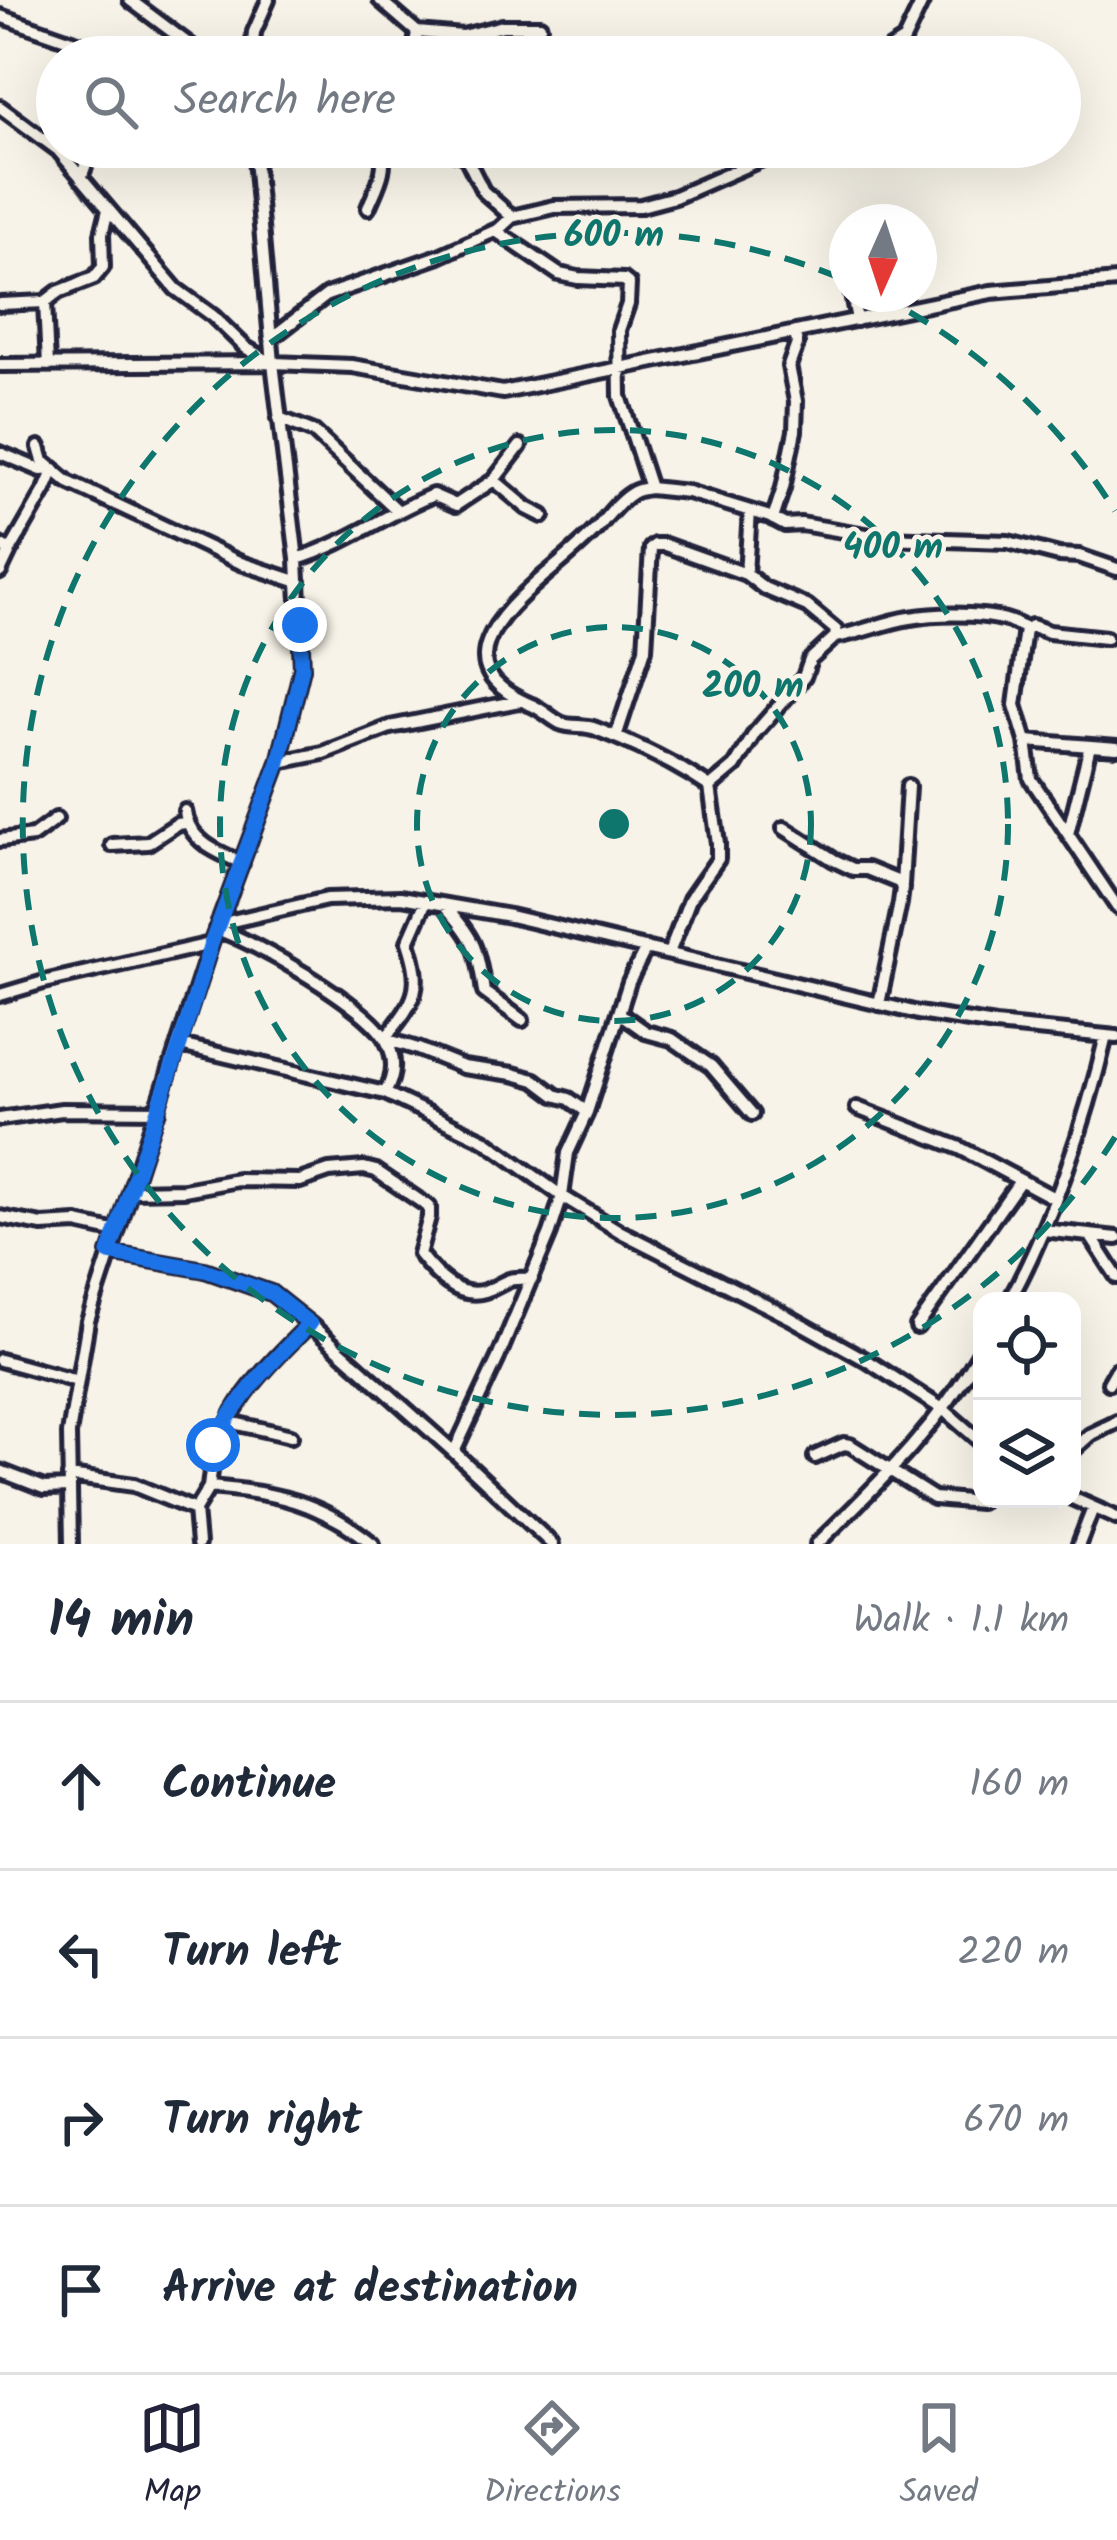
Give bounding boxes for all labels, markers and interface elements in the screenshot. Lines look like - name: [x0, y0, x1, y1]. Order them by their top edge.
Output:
- search box: [36, 36, 1081, 168]
- text: Search here: [174, 66, 396, 138]
- icon: search: [78, 69, 144, 135]
- north arrow: [829, 204, 937, 312]
- text: 600 m: [564, 208, 664, 265]
- text: 400 m: [843, 520, 943, 577]
- route end: [273, 598, 327, 652]
- text: 200 m: [702, 659, 804, 716]
- centre of rings: [593, 803, 635, 845]
- map controls: [973, 1292, 1081, 1508]
- button: locate: [973, 1292, 1081, 1400]
- button: layers: [973, 1400, 1081, 1508]
- route start: [186, 1418, 240, 1472]
- text: 14 min: [48, 1582, 194, 1663]
- text: Walk · 1.1 km: [853, 1591, 1069, 1653]
- text: Continue: [162, 1750, 336, 1822]
- icon: ahead: [48, 1753, 114, 1819]
- text: 160 m: [969, 1755, 1069, 1817]
- text: Turn left: [162, 1918, 341, 1990]
- icon: left: [48, 1921, 114, 1987]
- text: 220 m: [957, 1923, 1069, 1985]
- text: Turn right: [162, 2086, 362, 2158]
- icon: right: [48, 2089, 114, 2155]
- text: 670 m: [963, 2091, 1069, 2153]
- text: Arrive at destination: [162, 2254, 578, 2326]
- icon: arrive: [48, 2257, 114, 2323]
- tab: Map: [139, 2395, 205, 2520]
- tab: Directions: [484, 2395, 621, 2520]
- tab: Saved: [899, 2395, 978, 2520]

